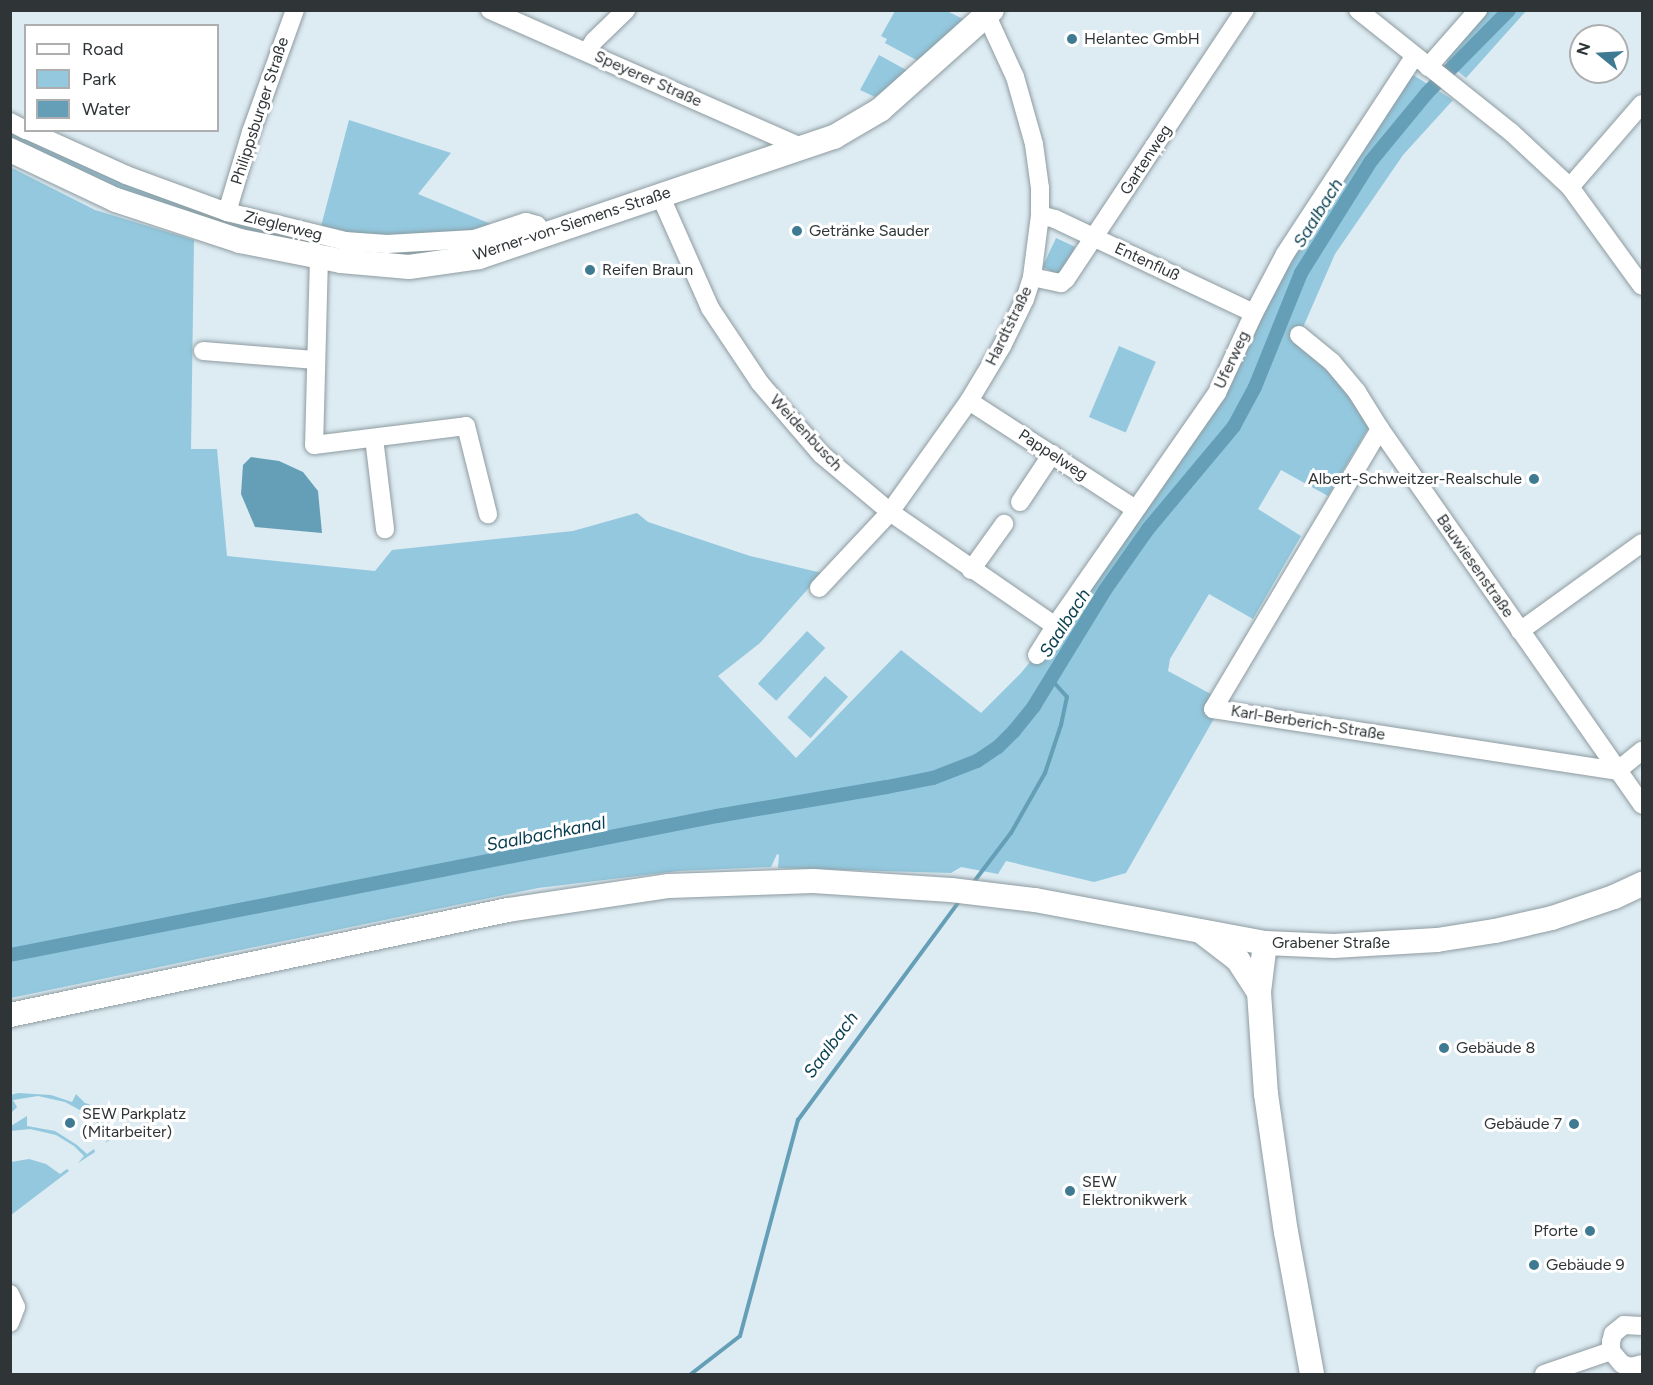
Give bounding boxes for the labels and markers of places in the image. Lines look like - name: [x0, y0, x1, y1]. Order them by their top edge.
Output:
- place label: Helantec GmbH: [1084, 29, 1200, 49]
- marker: Helantec GmbH: [1065, 32, 1079, 46]
- place label: Getränke Sauder: [809, 221, 929, 241]
- marker: Getränke Sauder: [790, 224, 804, 238]
- place label: Reifen Braun: [602, 260, 693, 280]
- marker: Reifen Braun: [583, 263, 597, 277]
- place label: Albert-Schweitzer-Realschule: [1308, 469, 1522, 489]
- marker: Albert-Schweitzer-Realschule: [1527, 472, 1541, 486]
- place label: Gebäude 8: [1456, 1038, 1535, 1058]
- marker: Gebäude 8: [1437, 1041, 1451, 1055]
- place label: SEW Parkplatz (Mitarbeiter): [82, 1104, 186, 1142]
- place label: Gebäude 7: [1484, 1114, 1562, 1134]
- marker: SEW Parkplatz (Mitarbeiter): [63, 1116, 77, 1130]
- marker: Gebäude 7: [1567, 1117, 1581, 1131]
- place label: SEW Elektronikwerk: [1082, 1172, 1187, 1210]
- marker: SEW Elektronikwerk: [1063, 1184, 1077, 1198]
- place label: Pforte: [1533, 1221, 1578, 1241]
- marker: Pforte: [1583, 1224, 1597, 1238]
- place label: Gebäude 9: [1546, 1255, 1624, 1275]
- marker: Gebäude 9: [1527, 1258, 1541, 1272]

